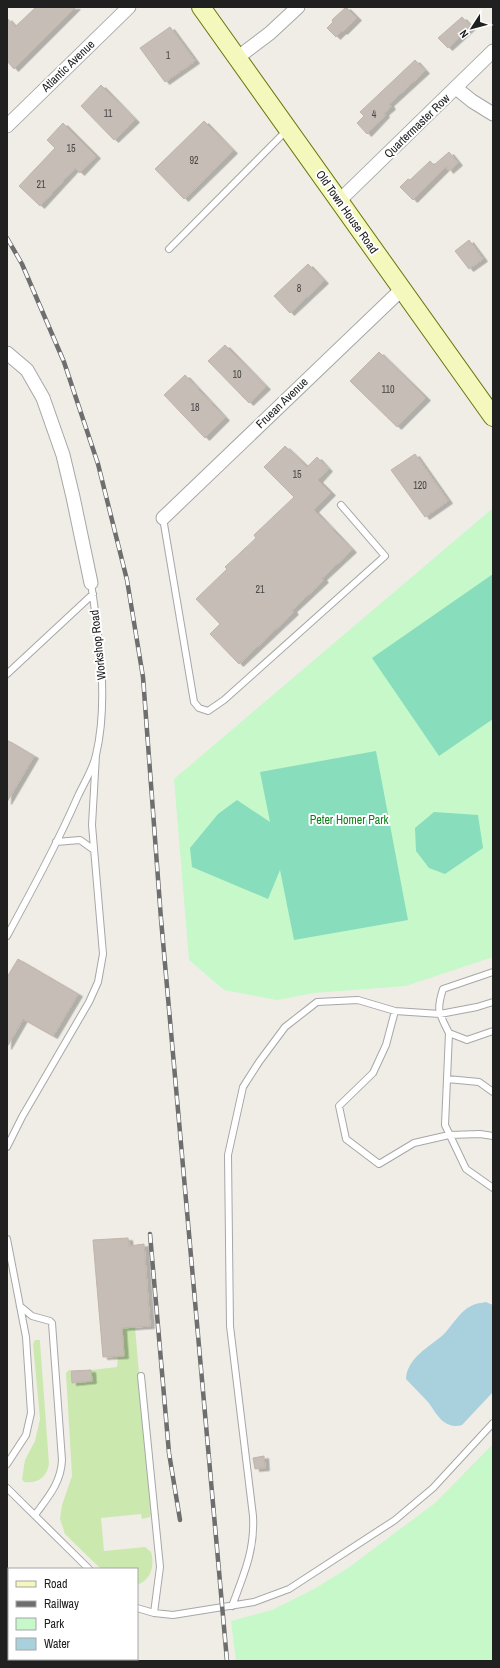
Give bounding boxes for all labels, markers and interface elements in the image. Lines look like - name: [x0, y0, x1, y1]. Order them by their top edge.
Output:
- north arrow: [452, 8, 492, 48]
- text: N: [456, 27, 471, 41]
- street label: Atlantic Avenue: [37, 37, 98, 96]
- house number: 1: [166, 49, 171, 62]
- street label: Quartermaster Row: [381, 90, 454, 162]
- house number: 11: [104, 107, 113, 120]
- house number: 4: [372, 108, 377, 121]
- house number: 15: [66, 142, 76, 155]
- house number: 92: [189, 154, 199, 167]
- street label: Old Town House Road: [312, 167, 382, 257]
- house number: 21: [36, 178, 46, 191]
- house number: 8: [297, 282, 302, 295]
- house number: 10: [232, 368, 242, 381]
- street label: Fruean Avenue: [252, 374, 312, 432]
- house number: 110: [381, 383, 395, 396]
- house number: 18: [190, 401, 200, 414]
- house number: 15: [292, 468, 302, 481]
- house number: 120: [413, 479, 427, 492]
- house number: 21: [255, 583, 265, 596]
- street label: Workshop Road: [86, 609, 110, 681]
- park label: Peter Homer Park: [310, 812, 388, 828]
- legend: [8, 1568, 138, 1660]
- text: Road: [44, 1576, 68, 1592]
- text: Railway: [44, 1596, 79, 1612]
- text: Park: [44, 1616, 64, 1632]
- text: Water: [44, 1636, 71, 1652]

